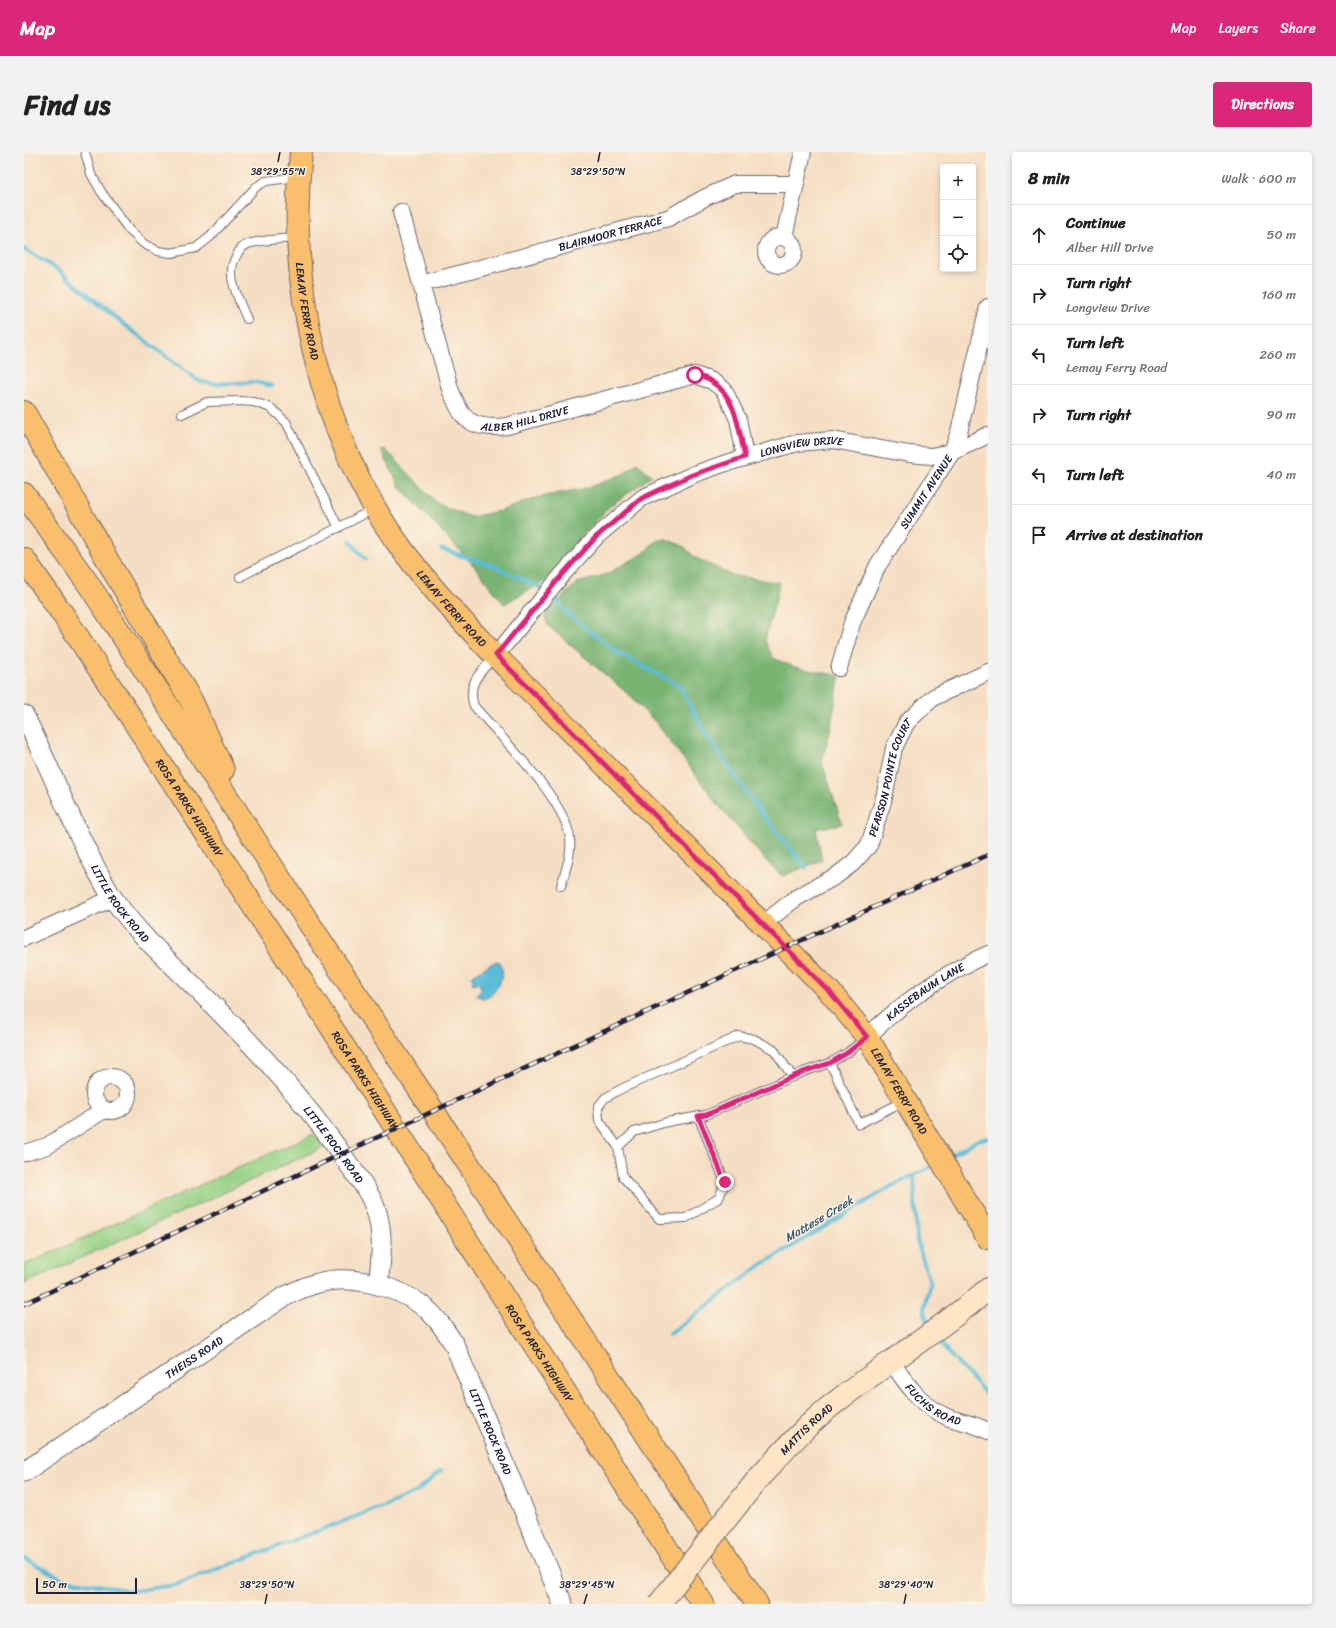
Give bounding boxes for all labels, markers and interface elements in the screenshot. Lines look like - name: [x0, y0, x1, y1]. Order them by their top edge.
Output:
- text: Map: [20, 12, 55, 45]
- text: Map: [1171, 16, 1196, 41]
- text: Layers: [1218, 16, 1258, 41]
- text: Share: [1280, 16, 1316, 41]
- text: Find us: [24, 80, 111, 129]
- button: Directions: [1213, 82, 1312, 127]
- text: 38°29'55"N: [251, 163, 305, 181]
- text: 38°29'50"N: [571, 163, 626, 181]
- text: 8 min: [1028, 163, 1070, 193]
- map controls: [940, 164, 976, 272]
- button: +: [940, 164, 976, 200]
- text: Walk · 600 m: [1221, 167, 1296, 190]
- button: −: [940, 200, 976, 236]
- text: Continue: [1066, 210, 1126, 236]
- street label: BLAIRMOOR TERRACE: [556, 211, 665, 257]
- text: 50 m: [1266, 223, 1296, 246]
- icon: ahead: [1028, 224, 1050, 246]
- button: locate: [940, 236, 976, 272]
- text: Alber Hill Drive: [1066, 236, 1154, 259]
- street label: LEMAY FERRY ROAD: [290, 262, 325, 363]
- text: Turn right: [1066, 270, 1131, 296]
- text: 160 m: [1261, 283, 1296, 306]
- icon: right: [1028, 284, 1050, 306]
- text: Longview Drive: [1066, 296, 1150, 319]
- text: Turn left: [1066, 330, 1124, 356]
- text: 260 m: [1260, 343, 1296, 366]
- icon: left: [1028, 344, 1050, 366]
- text: Lemay Ferry Road: [1066, 356, 1167, 379]
- route start: [686, 366, 704, 384]
- street label: ALBER HILL DRIVE: [479, 400, 572, 437]
- text: Turn right: [1066, 402, 1131, 428]
- text: 90 m: [1266, 403, 1296, 426]
- icon: right: [1028, 404, 1050, 426]
- street label: LONGVIEW DRIVE: [758, 431, 846, 463]
- street label: SUMMIT AVENUE: [895, 450, 958, 533]
- text: Turn left: [1066, 462, 1124, 488]
- text: 40 m: [1266, 463, 1296, 486]
- icon: left: [1028, 464, 1050, 486]
- text: Arrive at destination: [1066, 522, 1203, 548]
- icon: arrive: [1028, 524, 1050, 546]
- street label: LEMAY FERRY ROAD: [411, 566, 491, 652]
- street label: PEARSON POINTE COURT: [863, 713, 917, 839]
- street label: ROSA PARKS HIGHWAY: [150, 755, 229, 862]
- street label: LITTLE ROCK ROAD: [85, 861, 154, 947]
- street label: KASSEBAUM LANE: [882, 957, 969, 1026]
- street label: ROSA PARKS HIGHWAY: [326, 1027, 404, 1134]
- street label: LEMAY FERRY ROAD: [865, 1044, 933, 1139]
- street label: LITTLE ROCK ROAD: [298, 1102, 369, 1188]
- route end: [716, 1173, 734, 1191]
- water label: Mattese Creek: [780, 1189, 858, 1248]
- street label: ROSA PARKS HIGHWAY: [500, 1300, 579, 1407]
- street label: THEISS ROAD: [161, 1331, 228, 1384]
- street label: FUCHS ROAD: [900, 1379, 964, 1431]
- street label: LITTLE ROCK ROAD: [464, 1385, 517, 1478]
- street label: MATTIS ROAD: [775, 1398, 838, 1460]
- text: 50 m: [42, 1575, 67, 1594]
- scale bar: [36, 1576, 137, 1595]
- text: 38°29'50"N: [240, 1576, 295, 1594]
- text: 38°29'45"N: [560, 1576, 615, 1594]
- text: 38°29'40"N: [878, 1576, 934, 1594]

